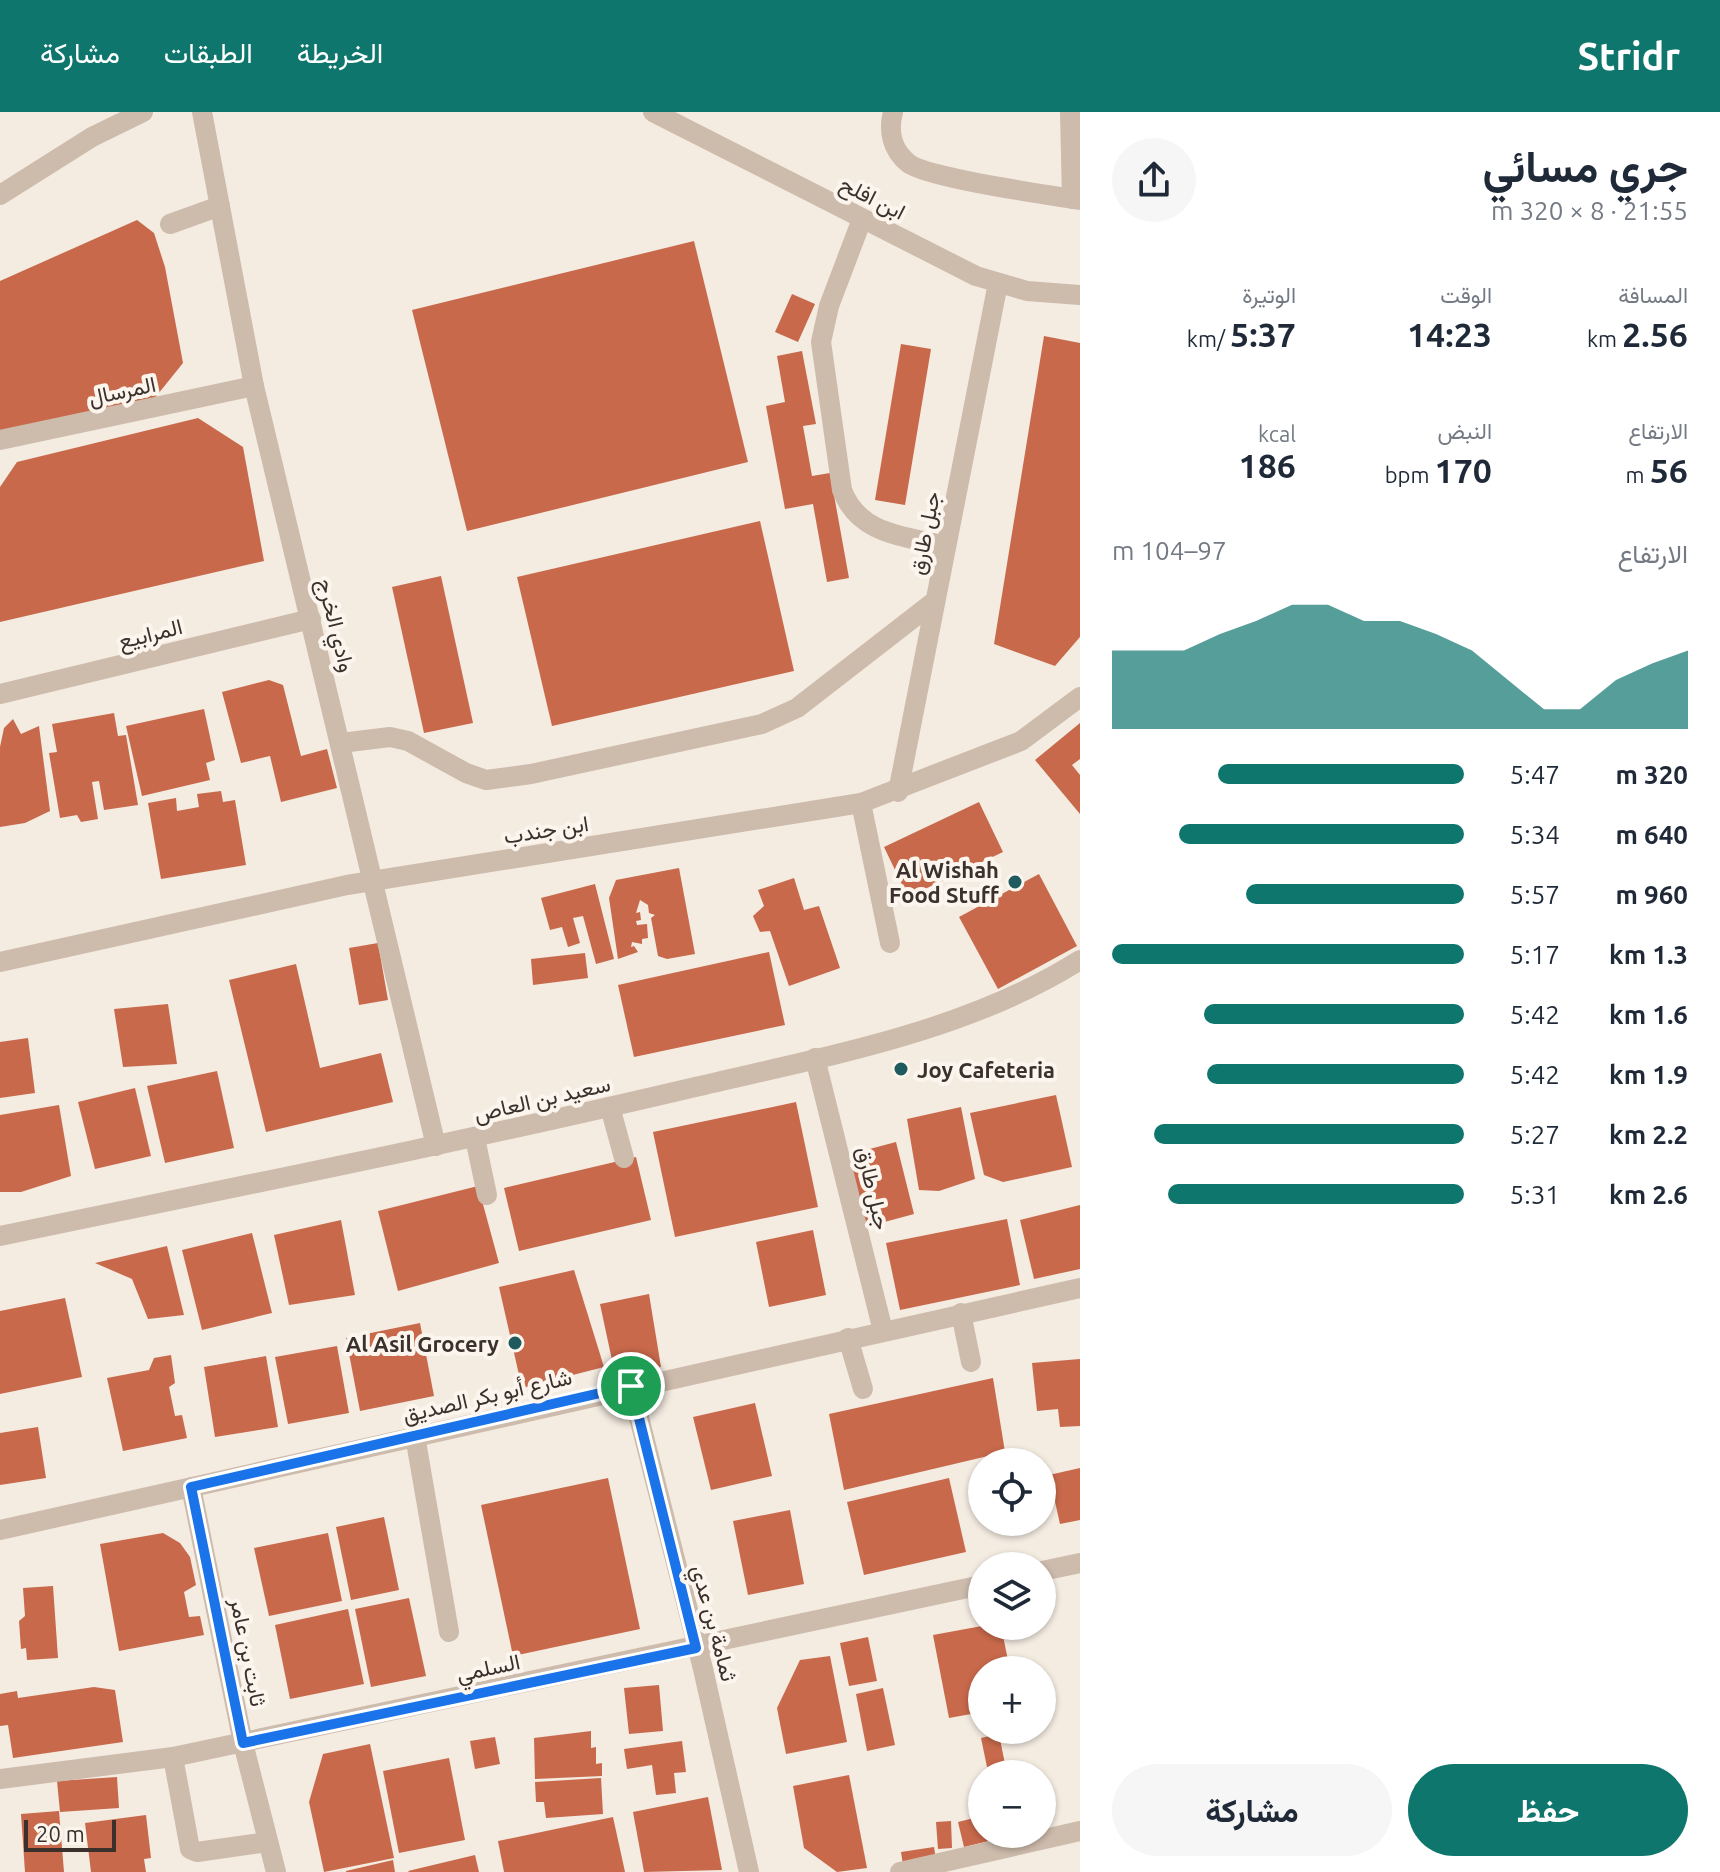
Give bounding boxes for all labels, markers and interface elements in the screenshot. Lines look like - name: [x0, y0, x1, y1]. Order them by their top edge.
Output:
- text: Stridr: [1577, 35, 1680, 77]
- text: مشاركة: [40, 37, 120, 68]
- text: الطبقات: [164, 37, 253, 68]
- text: الخريطة: [297, 37, 383, 68]
- button: share: [1112, 138, 1196, 222]
- text: جري مسائي: [1482, 141, 1688, 190]
- street label: ابن افلح: [835, 170, 910, 227]
- text: 21:55 · 8 × 320 m: [1491, 196, 1688, 225]
- text: الوتيرة: [1242, 282, 1296, 307]
- text: الوقت: [1440, 282, 1492, 307]
- text: المسافة: [1618, 282, 1688, 307]
- text: 5:37: [1230, 315, 1296, 353]
- text: 14:23: [1407, 315, 1492, 353]
- text: 2.56: [1622, 315, 1688, 353]
- text: /km: [1187, 326, 1230, 351]
- text: km: [1587, 326, 1622, 351]
- street label: المرسال: [86, 371, 158, 411]
- text: النبض: [1438, 418, 1492, 443]
- text: الارتفاع: [1628, 418, 1688, 443]
- text: kcal: [1258, 421, 1296, 446]
- text: 186: [1238, 446, 1296, 484]
- text: 170: [1434, 451, 1492, 489]
- text: 56: [1650, 451, 1688, 489]
- text: bpm: [1385, 462, 1434, 487]
- text: m: [1626, 462, 1650, 487]
- street label: جبل طارق: [904, 489, 946, 577]
- text: 97–104 m: [1112, 536, 1227, 565]
- text: الارتفاع: [1617, 539, 1688, 568]
- street label: وادي الخرج: [307, 576, 361, 676]
- street label: المرابيع: [115, 613, 185, 656]
- text: 5:47: [1510, 760, 1560, 789]
- text: 320 m: [1615, 760, 1688, 789]
- street label: ابن جندب: [502, 810, 591, 850]
- text: 5:34: [1510, 820, 1560, 849]
- text: 640 m: [1615, 820, 1688, 849]
- place label: Al Wishah Food Stuff: [889, 857, 1000, 907]
- marker: Al Wishah Food Stuff: [1006, 873, 1024, 891]
- text: 5:57: [1510, 880, 1560, 909]
- text: 960 m: [1615, 880, 1688, 909]
- text: 5:17: [1510, 940, 1560, 969]
- text: 1.3 km: [1609, 940, 1688, 969]
- text: 5:42: [1510, 1000, 1560, 1029]
- text: 1.6 km: [1609, 1000, 1688, 1029]
- place label: Joy Cafeteria: [917, 1057, 1055, 1082]
- marker: Joy Cafeteria: [892, 1060, 910, 1078]
- text: 5:42: [1510, 1060, 1560, 1089]
- text: 1.9 km: [1609, 1060, 1688, 1089]
- street label: سعيد بن العاص: [471, 1070, 613, 1128]
- text: 5:27: [1510, 1120, 1560, 1149]
- text: 2.2 km: [1609, 1120, 1688, 1149]
- street label: جبل طارق: [850, 1144, 896, 1232]
- text: 5:31: [1510, 1180, 1560, 1209]
- text: 2.6 km: [1609, 1180, 1688, 1209]
- place label: Al Asil Grocery: [346, 1331, 499, 1356]
- marker: Al Asil Grocery: [506, 1334, 524, 1352]
- pin: [597, 1352, 665, 1420]
- street label: شارع أبو بكر الصديق: [400, 1363, 575, 1430]
- icon: arrive: [609, 1364, 653, 1408]
- map controls: [968, 1448, 1056, 1848]
- button: locate: [968, 1448, 1056, 1536]
- button: layers: [968, 1552, 1056, 1640]
- street label: ثمامة بن عدي: [681, 1562, 743, 1686]
- street label: ثابت بن عامر: [224, 1595, 272, 1709]
- street label: السلمي: [454, 1648, 523, 1693]
- button: +: [968, 1656, 1056, 1744]
- button: −: [968, 1760, 1056, 1848]
- button: مشاركة: [1112, 1764, 1392, 1856]
- button: حفظ: [1408, 1764, 1688, 1856]
- scale bar: [24, 1816, 116, 1852]
- text: 20 m: [36, 1821, 85, 1846]

